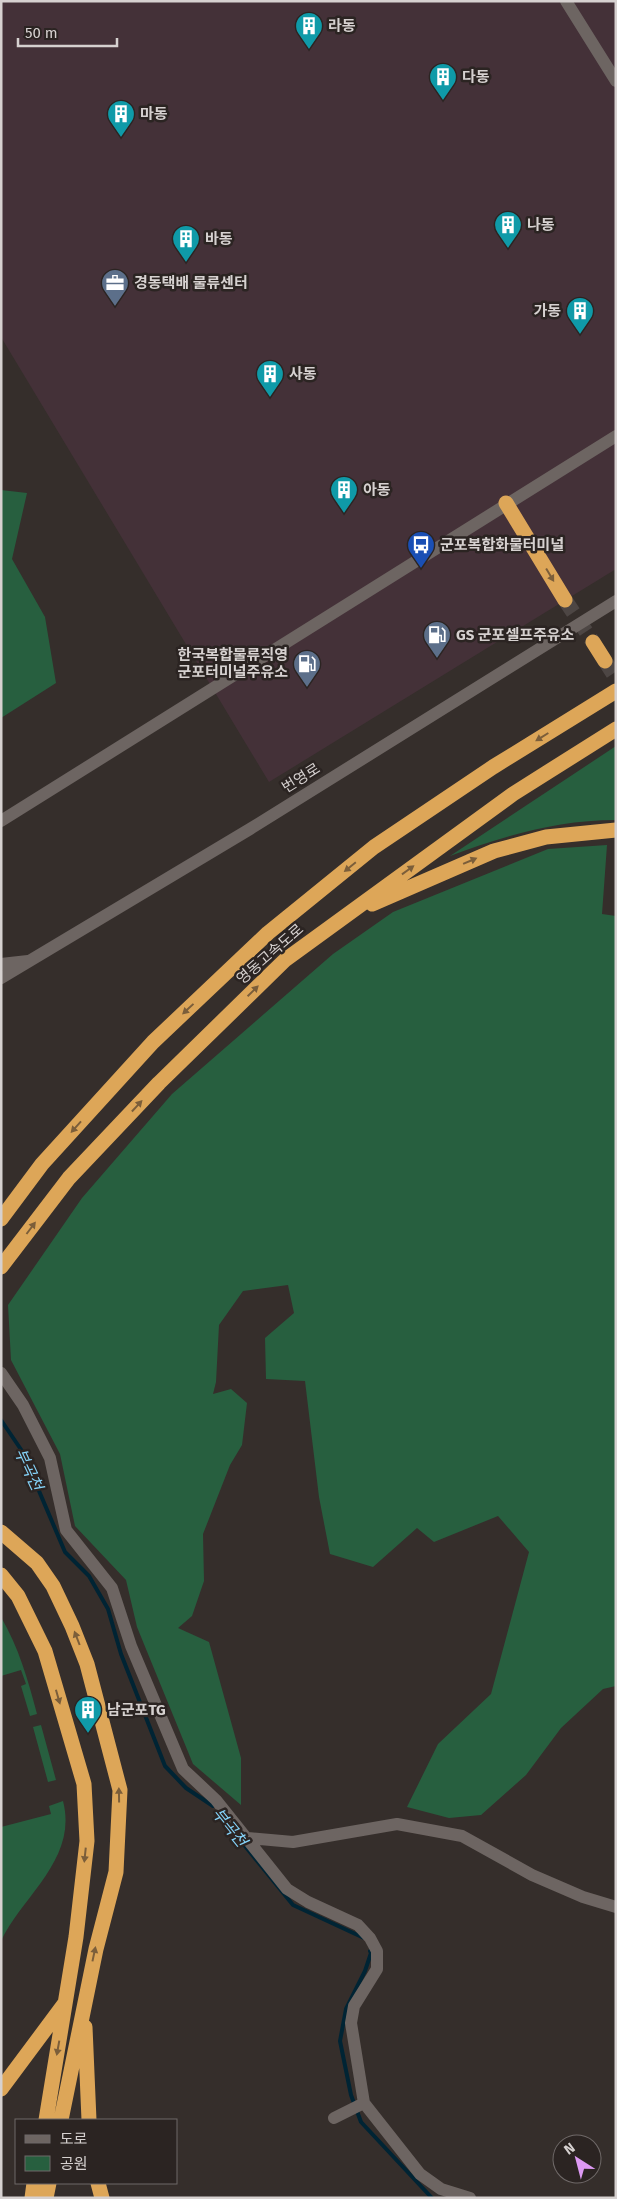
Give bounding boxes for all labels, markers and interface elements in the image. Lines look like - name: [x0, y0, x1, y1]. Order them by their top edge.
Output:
- building icon: 라동: [294, 11, 324, 50]
- scale bar: [18, 15, 116, 47]
- place label: 라동: [328, 17, 356, 35]
- text: 50 m: [25, 24, 58, 42]
- building icon: 다동: [428, 62, 458, 101]
- place label: 다동: [462, 68, 490, 86]
- building icon: 마동: [106, 99, 136, 138]
- place label: 마동: [140, 105, 168, 123]
- building icon: 나동: [493, 210, 523, 249]
- place label: 나동: [527, 216, 555, 234]
- building icon: 바동: [171, 224, 201, 263]
- place label: 바동: [205, 230, 233, 248]
- office icon: 경동택배 물류센터: [100, 268, 130, 307]
- place label: 경동택배 물류센터: [134, 274, 248, 292]
- building icon: 가동: [565, 296, 595, 335]
- place label: 가동: [533, 302, 561, 320]
- building icon: 사동: [255, 359, 285, 398]
- place label: 사동: [289, 365, 317, 383]
- building icon: 아동: [329, 475, 359, 514]
- place label: 아동: [363, 481, 391, 499]
- bus stop icon: 군포복합화물터미널: [406, 530, 436, 569]
- place label: 군포복합화물터미널: [440, 536, 564, 554]
- one-way arrow: [545, 568, 554, 581]
- fuel station icon: GS 군포셀프주유소: [422, 620, 452, 659]
- place label: GS 군포셀프주유소: [456, 626, 575, 644]
- place label: 한국복합물류직영 군포터미널주유소: [178, 646, 288, 681]
- fuel station icon: 한국복합물류직영 군포터미널주유소: [292, 649, 322, 688]
- one-way arrow: [535, 733, 549, 742]
- street label: 번영로: [279, 759, 323, 797]
- one-way arrow: [463, 857, 477, 865]
- one-way arrow: [343, 862, 356, 873]
- one-way arrow: [401, 865, 415, 875]
- street label: 영동고속도로: [233, 920, 307, 988]
- one-way arrow: [246, 985, 258, 997]
- one-way arrow: [182, 1003, 194, 1015]
- one-way arrow: [131, 1100, 143, 1112]
- one-way arrow: [70, 1120, 82, 1132]
- one-way arrow: [26, 1221, 36, 1235]
- water label: 부곡천: [11, 1445, 47, 1495]
- one-way arrow: [73, 1630, 81, 1645]
- one-way arrow: [55, 1690, 63, 1705]
- building icon: 남군포TG: [73, 1695, 103, 1734]
- place label: 남군포TG: [107, 1701, 166, 1719]
- one-way arrow: [115, 1787, 123, 1803]
- water label: 부곡천: [208, 1804, 252, 1852]
- one-way arrow: [81, 1848, 89, 1864]
- one-way arrow: [91, 1946, 99, 1962]
- one-way arrow: [54, 2041, 62, 2057]
- legend: [15, 2119, 178, 2184]
- text: 도로: [60, 2130, 88, 2148]
- north arrow: [552, 2134, 602, 2184]
- text: N: [561, 2139, 578, 2158]
- text: 공원: [60, 2155, 88, 2173]

